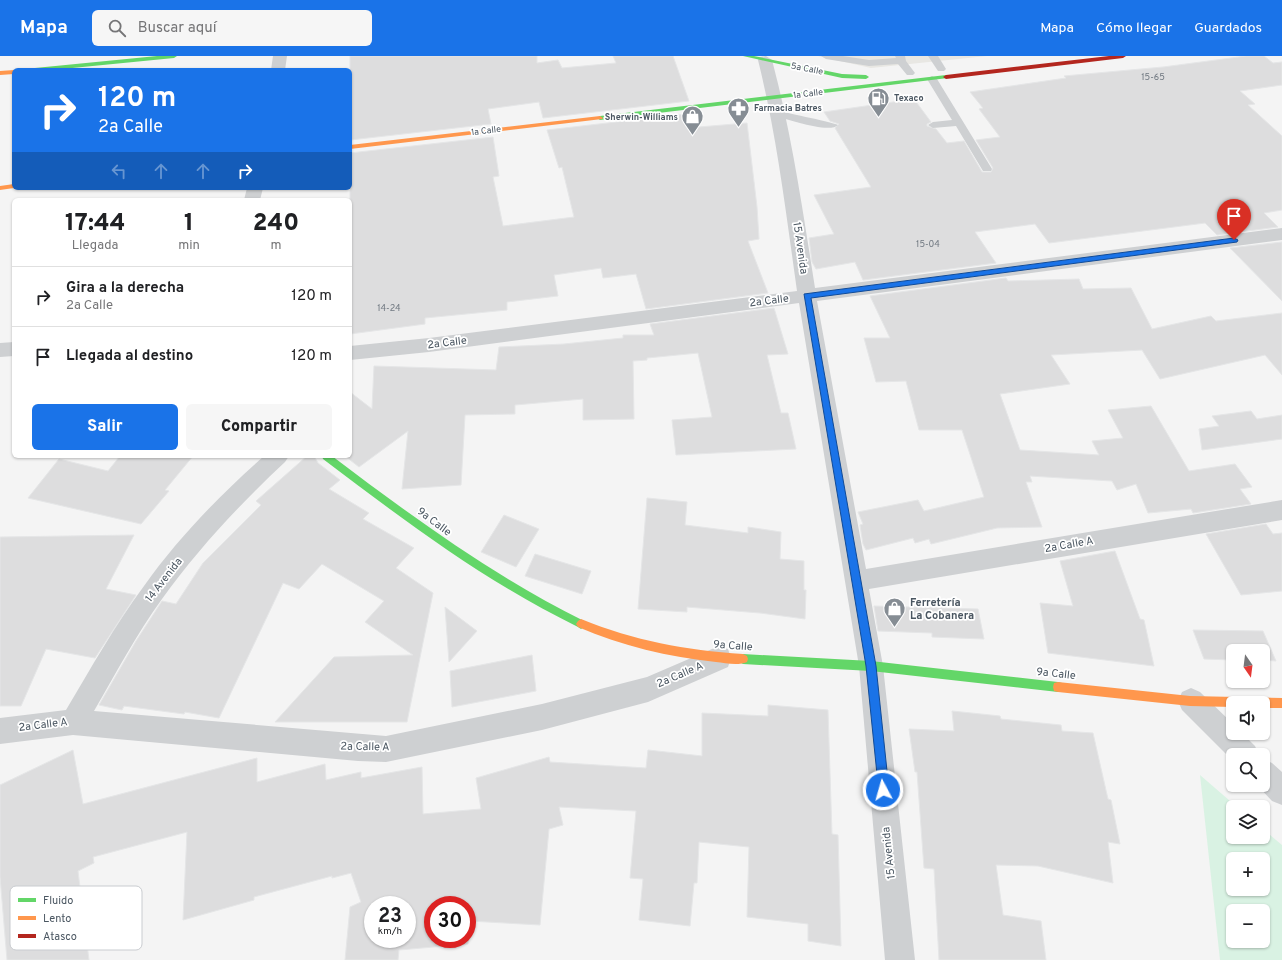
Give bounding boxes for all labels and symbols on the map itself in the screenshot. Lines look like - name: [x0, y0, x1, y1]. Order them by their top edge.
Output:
- street label: 5a Calle: [790, 60, 824, 78]
- house number: 15-65: [1141, 72, 1165, 83]
- fuel station icon: Texaco: [865, 85, 891, 118]
- street label: 1a Calle: [792, 87, 824, 101]
- place label: Texaco: [894, 93, 924, 104]
- pharmacy icon: Farmacia Batres: [725, 95, 751, 128]
- place label: Farmacia Batres: [754, 103, 822, 114]
- shop icon: Sherwin-Williams: [680, 104, 706, 137]
- place label: Sherwin-Williams: [605, 112, 678, 123]
- street label: 1a Calle: [470, 124, 502, 138]
- pin: [1217, 199, 1251, 240]
- street label: 15 Avenida: [789, 221, 811, 275]
- house number: 15-04: [916, 239, 940, 250]
- street label: 2a Calle: [748, 292, 790, 310]
- house number: 14-24: [377, 303, 401, 314]
- street label: 2a Calle: [426, 334, 468, 352]
- street label: 9a Calle: [414, 505, 454, 540]
- street label: 2a Calle A: [1044, 534, 1094, 556]
- street label: 14 Avenida: [142, 555, 186, 605]
- shop icon: Ferretería La Cobanera: [882, 596, 908, 629]
- place label: Ferretería La Cobanera: [910, 596, 974, 623]
- street label: 9a Calle: [713, 638, 753, 654]
- north arrow: [1226, 644, 1270, 688]
- street label: 2a Calle A: [655, 659, 705, 691]
- street label: 9a Calle: [1036, 665, 1076, 683]
- street label: 2a Calle A: [18, 715, 68, 735]
- street label: 2a Calle A: [340, 740, 390, 754]
- position arrow: [862, 769, 904, 811]
- street label: 15 Avenida: [879, 826, 899, 880]
- legend: [10, 886, 142, 950]
- text: Fluido: [43, 894, 73, 908]
- speed limit sign: 30: [424, 896, 476, 948]
- text: Lento: [43, 912, 71, 926]
- text: Atasco: [43, 930, 77, 944]

